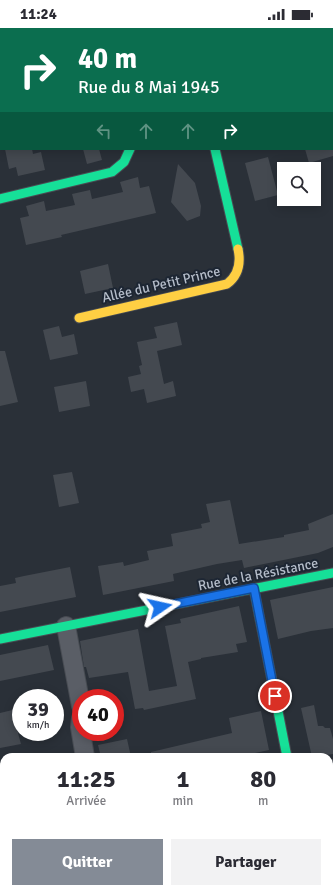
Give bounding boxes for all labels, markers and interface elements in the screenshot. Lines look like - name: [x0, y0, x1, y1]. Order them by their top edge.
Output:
- text: 11:24: [20, 5, 57, 23]
- text: 40 m: [78, 42, 137, 76]
- icon: right: [12, 44, 64, 96]
- text: Rue du 8 Mai 1945: [78, 76, 220, 98]
- icon: left: [93, 120, 115, 142]
- icon: ahead: [135, 120, 157, 142]
- icon: ahead: [177, 120, 199, 142]
- icon: right: [219, 120, 241, 142]
- map controls: [277, 162, 321, 206]
- button: search: [277, 162, 321, 206]
- street label: Allée du Petit Prince: [100, 263, 222, 306]
- street label: Rue de la Résistance: [197, 554, 320, 594]
- position arrow: [139, 586, 181, 628]
- pin: [258, 679, 292, 713]
- icon: arrive: [264, 685, 286, 707]
- speed limit sign: 40: [72, 689, 124, 741]
- text: 39: [27, 697, 49, 722]
- text: km/h: [27, 719, 49, 731]
- text: 11:25: [57, 764, 116, 794]
- text: 1: [176, 764, 189, 794]
- text: 80: [250, 764, 276, 794]
- text: Arrivée: [66, 793, 106, 809]
- text: min: [172, 793, 193, 809]
- text: m: [258, 793, 268, 809]
- button: Quitter: [12, 839, 163, 885]
- button: Partager: [171, 839, 321, 885]

